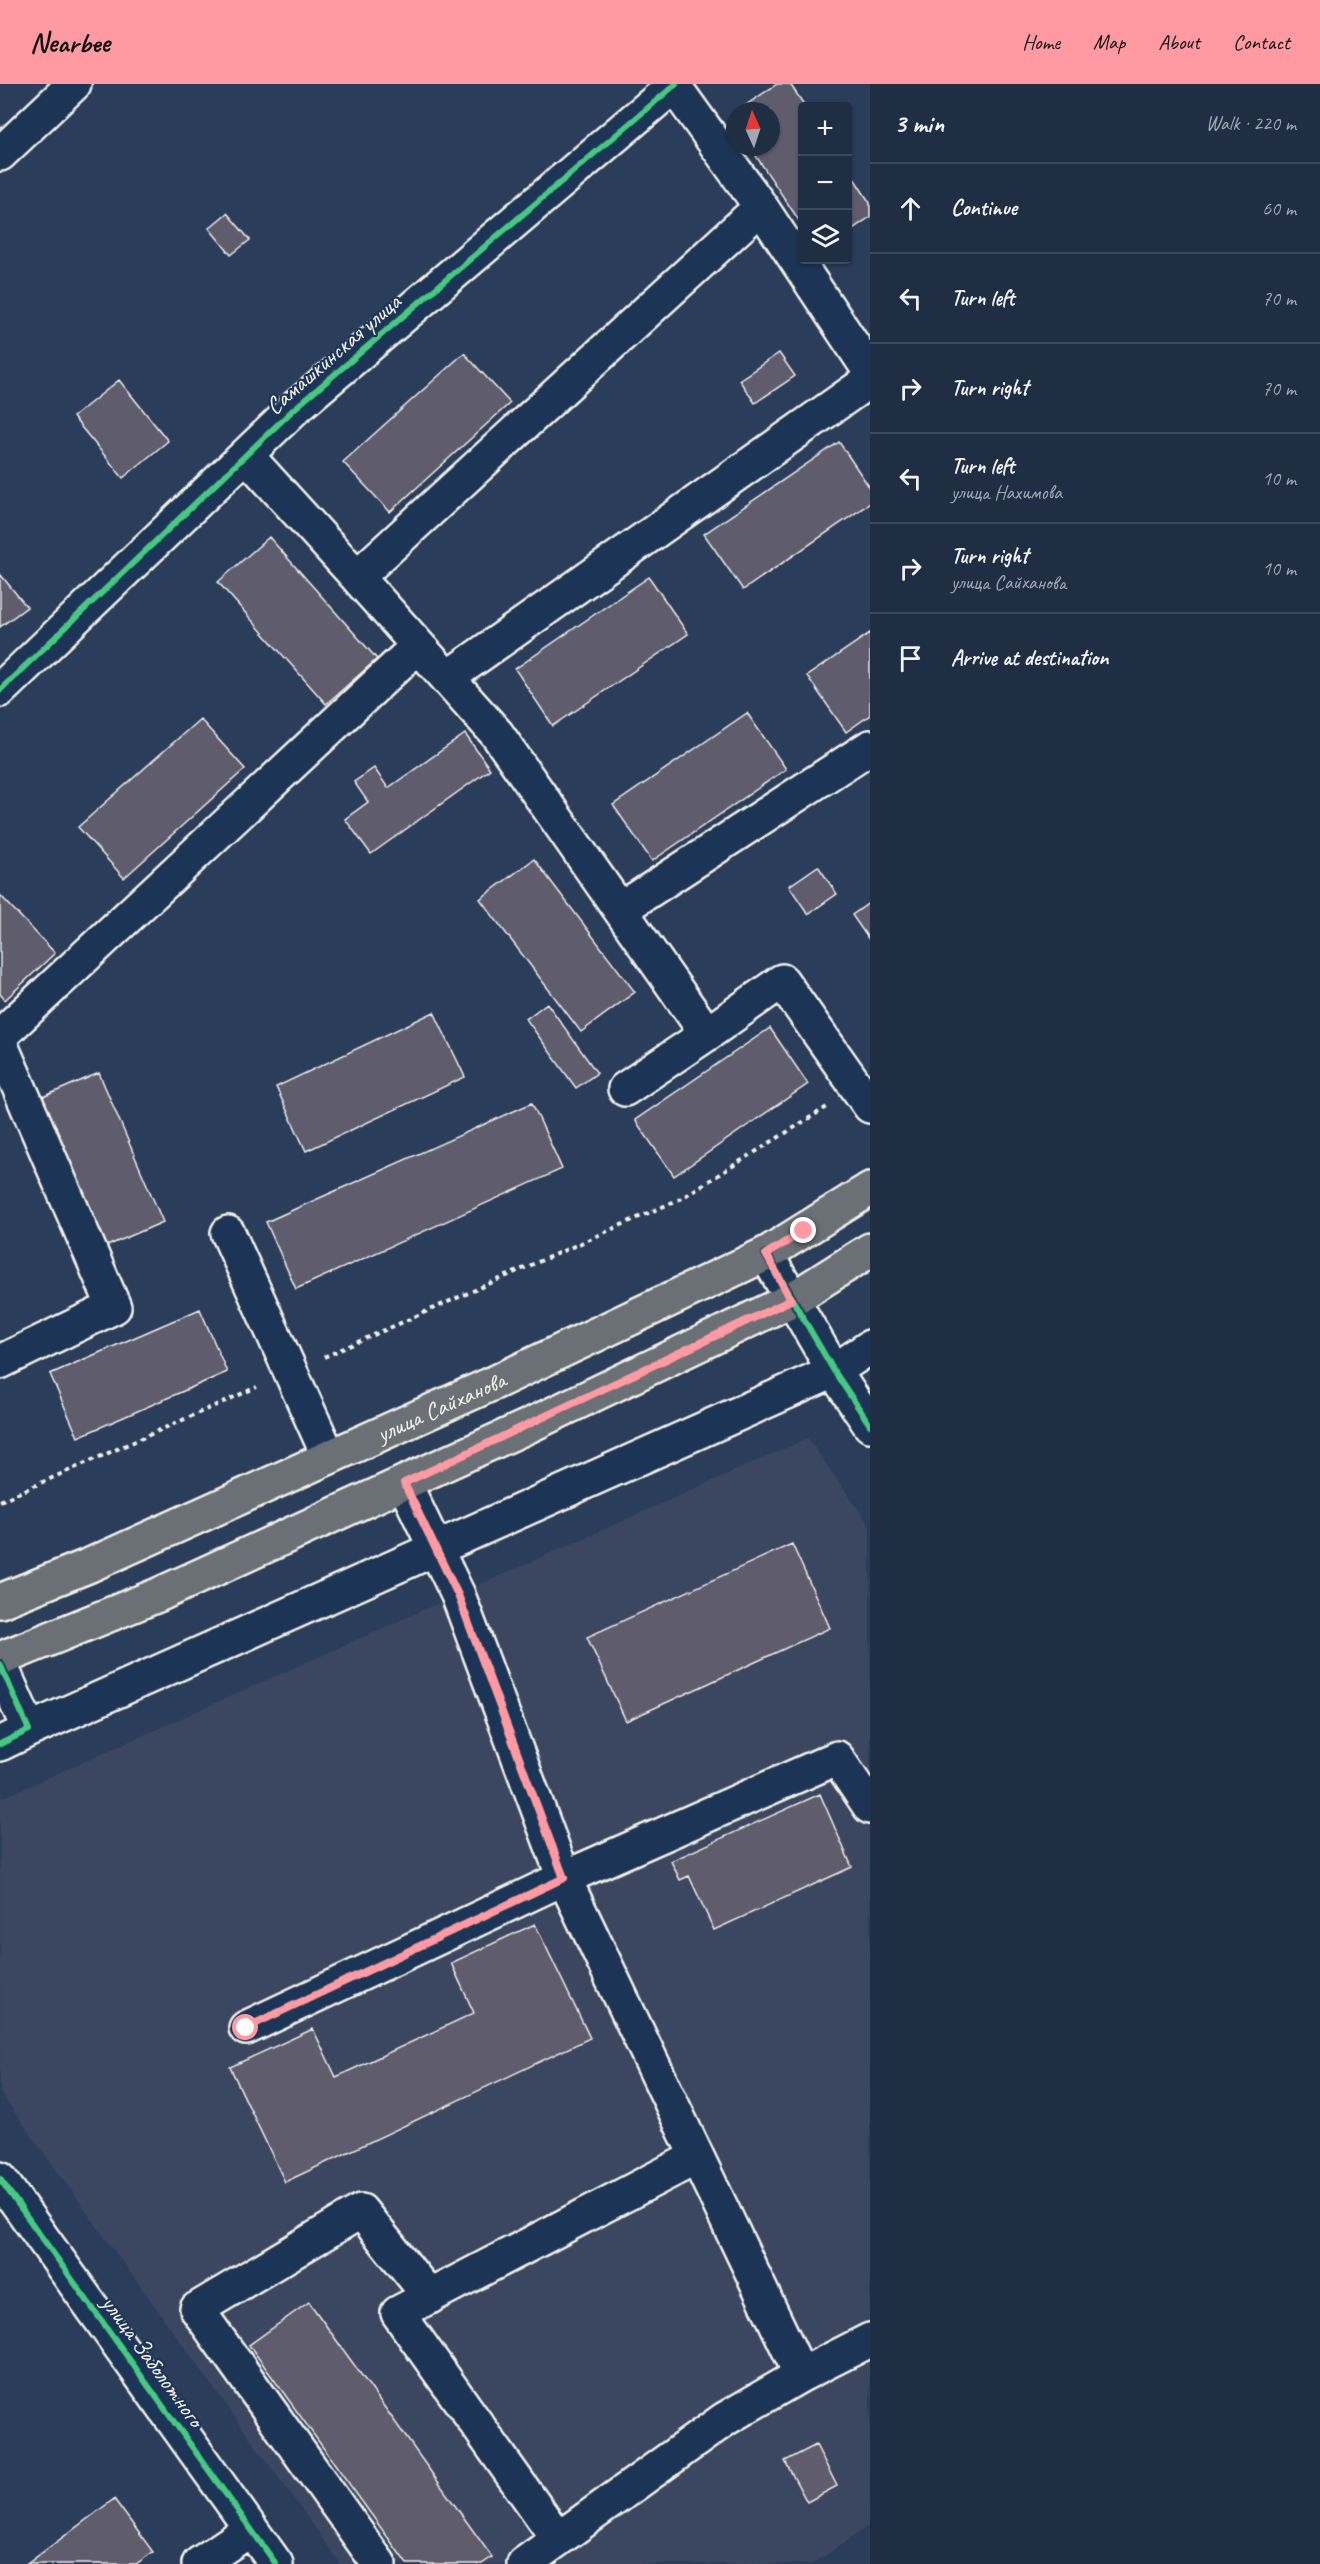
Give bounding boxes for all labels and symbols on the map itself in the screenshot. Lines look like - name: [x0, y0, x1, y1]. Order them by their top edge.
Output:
- north arrow: [726, 102, 780, 156]
- street label: Самашкинская улица: [259, 286, 408, 421]
- route end: [790, 1217, 816, 1243]
- street label: улица Сайханова: [370, 1364, 512, 1450]
- route start: [232, 2014, 258, 2040]
- street label: улица Заболотного: [94, 2288, 212, 2435]

